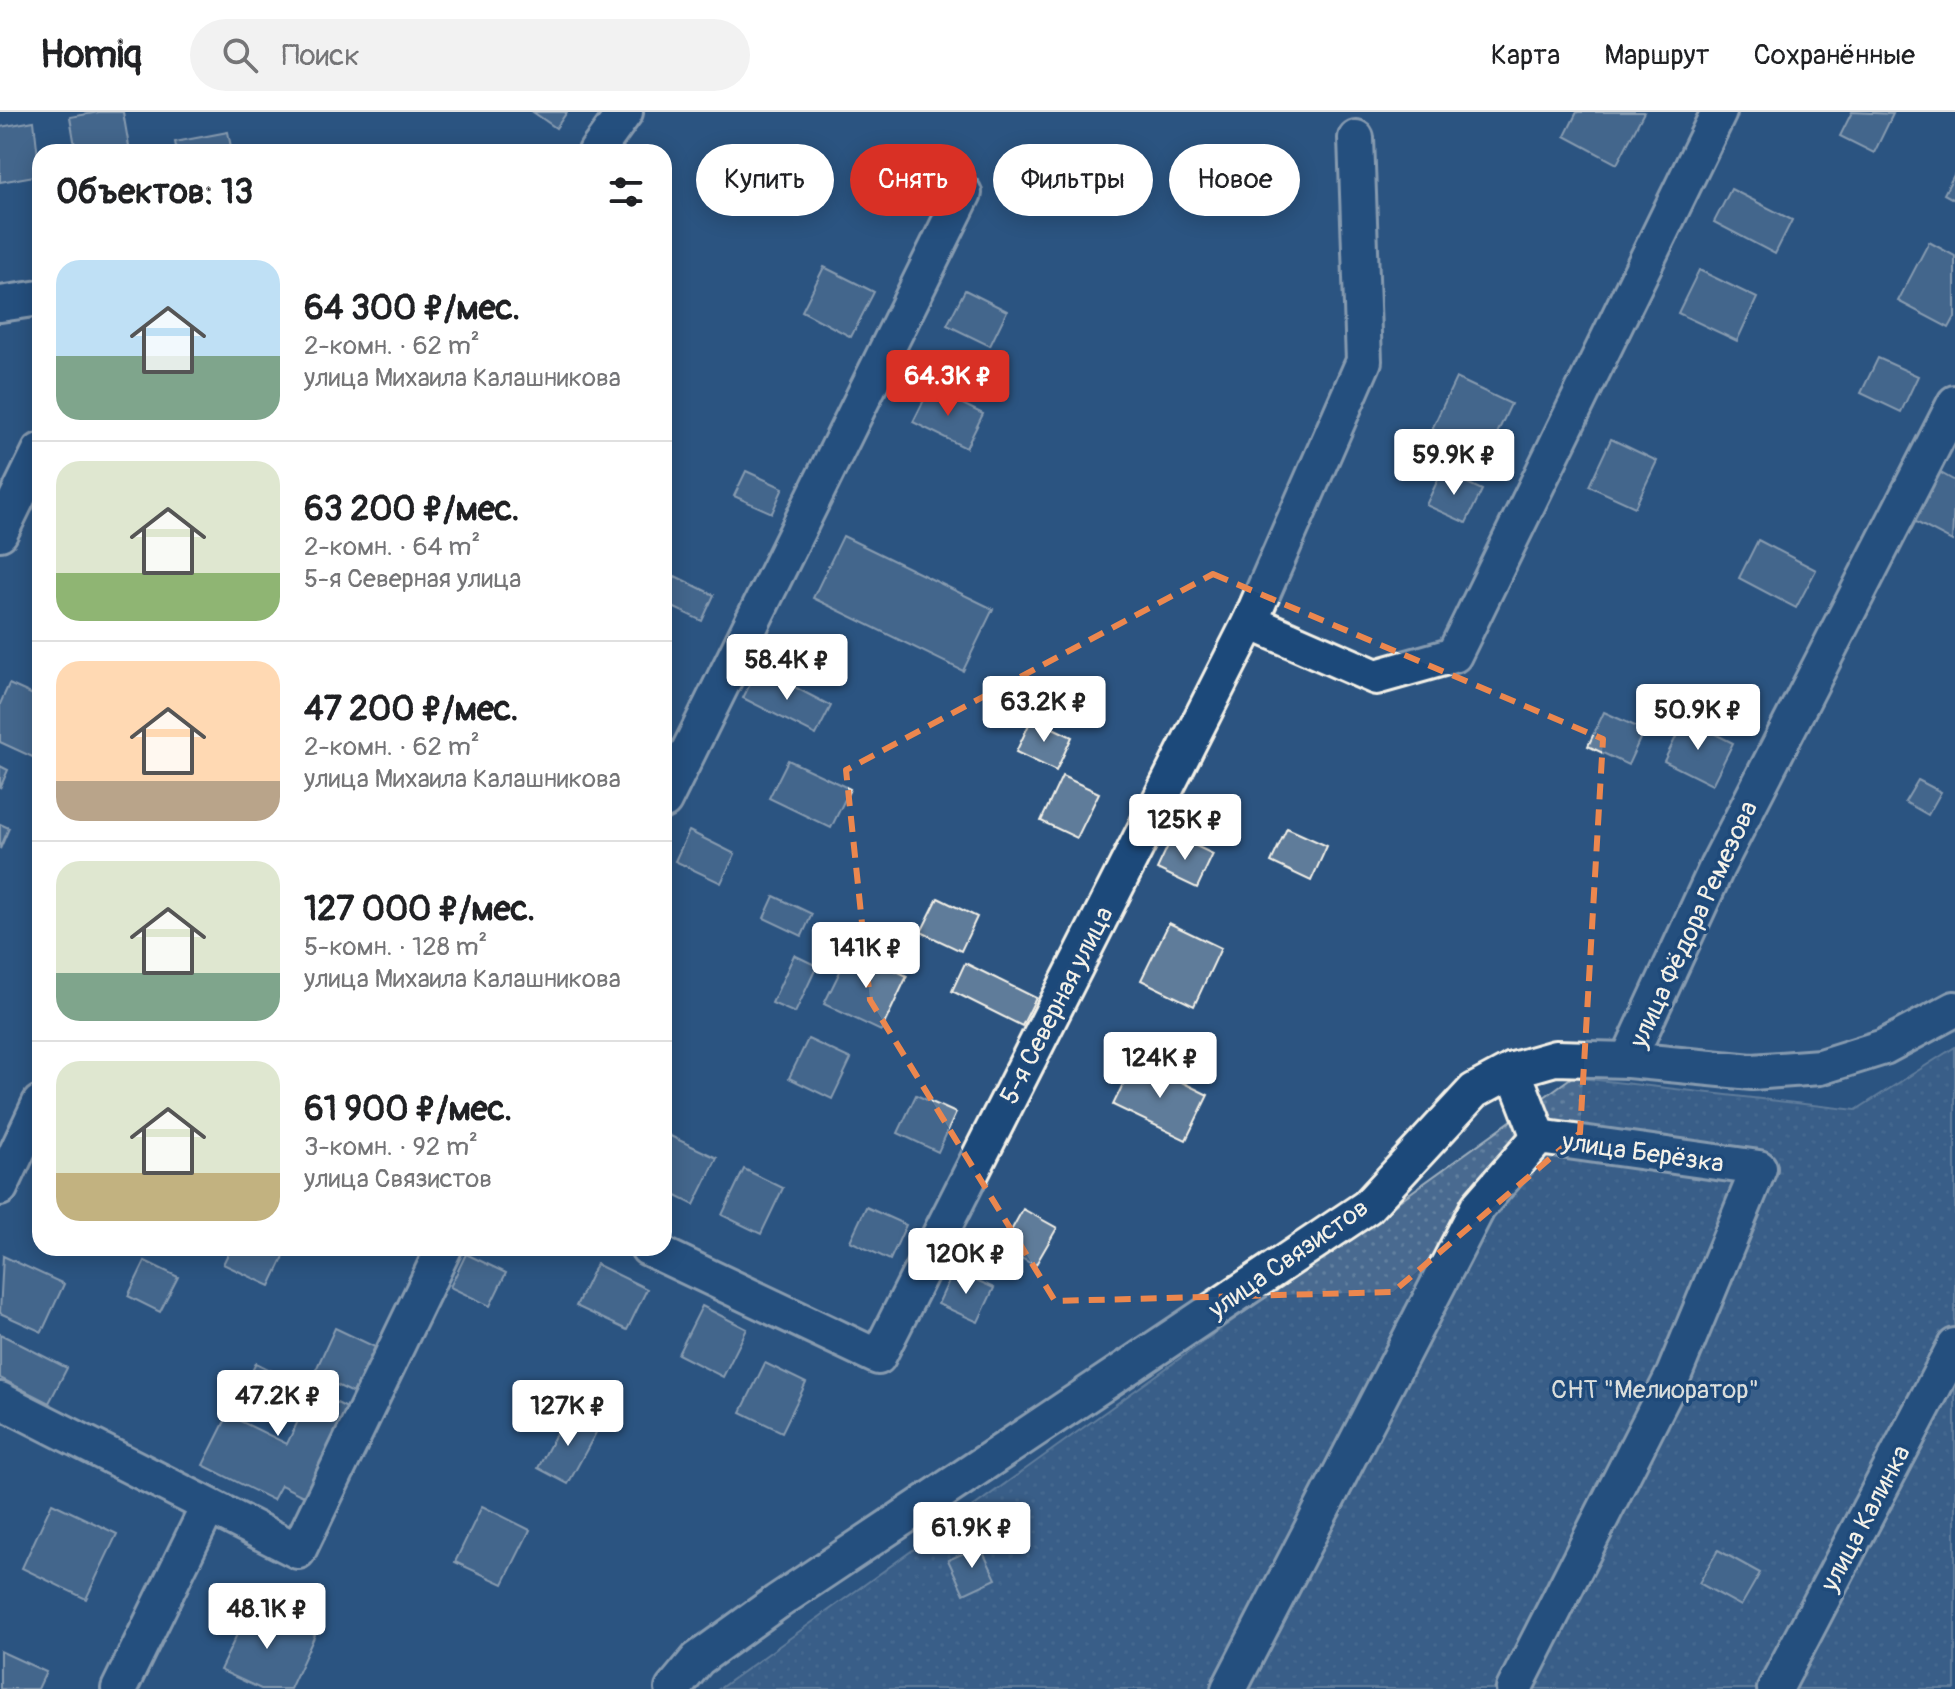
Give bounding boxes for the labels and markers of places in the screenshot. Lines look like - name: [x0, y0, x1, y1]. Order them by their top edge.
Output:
- pin: 64.3K ₽: [874, 350, 1022, 418]
- pin: 59.9K ₽: [1380, 429, 1528, 497]
- pin: 58.4K ₽: [713, 634, 861, 702]
- pin: 63.2K ₽: [970, 676, 1118, 744]
- pin: 50.9K ₽: [1624, 684, 1772, 752]
- pin: 125K ₽: [1120, 794, 1250, 862]
- pin: 141K ₽: [801, 922, 931, 990]
- pin: 124K ₽: [1095, 1032, 1225, 1100]
- pin: 120K ₽: [901, 1228, 1031, 1296]
- pin: 47.2K ₽: [204, 1370, 352, 1438]
- pin: 127K ₽: [503, 1380, 633, 1448]
- pin: 61.9K ₽: [898, 1502, 1046, 1570]
- pin: 48.1K ₽: [193, 1583, 341, 1651]

